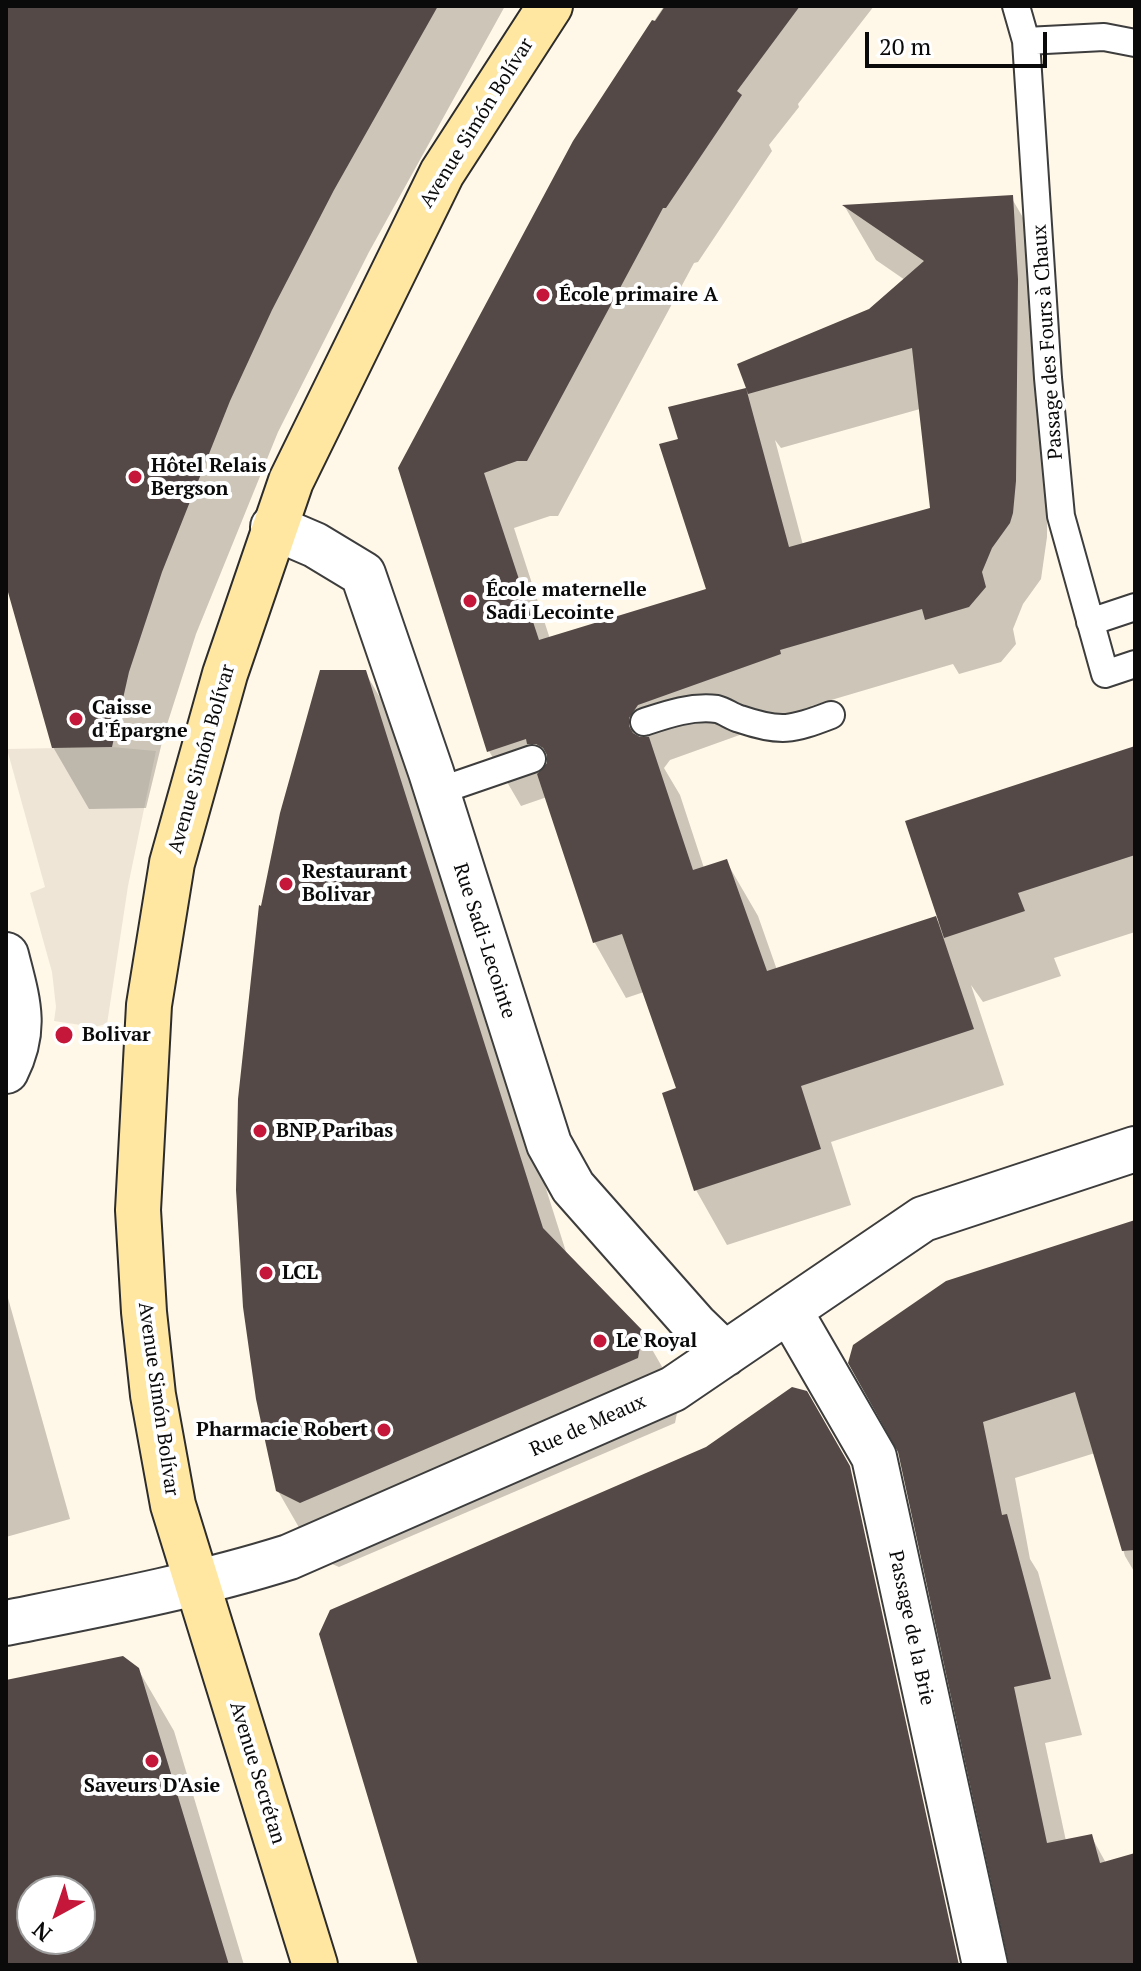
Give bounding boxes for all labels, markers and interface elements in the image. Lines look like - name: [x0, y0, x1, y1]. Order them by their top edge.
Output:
- scale bar: [869, 16, 1051, 66]
- text: 20 m: [879, 30, 931, 62]
- street label: Avenue Simón Bolívar: [415, 34, 539, 212]
- street label: Passage des Fours à Chaux: [1028, 224, 1068, 460]
- place label: École primaire A: [559, 283, 718, 307]
- marker: École primaire A: [534, 286, 552, 304]
- place label: Hôtel Relais Bergson: [151, 454, 267, 501]
- marker: Hôtel Relais Bergson: [126, 468, 144, 486]
- place label: École maternelle Sadi Lecointe: [486, 578, 647, 625]
- marker: École maternelle Sadi Lecointe: [461, 592, 479, 610]
- street label: Avenue Simón Bolívar: [164, 662, 240, 856]
- place label: Caisse d'Épargne: [92, 696, 188, 743]
- marker: Caisse d'Épargne: [67, 710, 85, 728]
- place label: Restaurant Bolivar: [302, 860, 407, 907]
- street label: Rue Sadi-Lecointe: [448, 860, 520, 1022]
- marker: Restaurant Bolivar: [277, 875, 295, 893]
- place label: Bolivar: [82, 1023, 151, 1047]
- marker: Bolivar: [53, 1024, 75, 1046]
- place label: BNP Paribas: [276, 1119, 393, 1143]
- marker: BNP Paribas: [251, 1122, 269, 1140]
- place label: LCL: [282, 1261, 318, 1285]
- marker: LCL: [257, 1264, 275, 1282]
- street label: Avenue Simón Bolívar: [133, 1301, 183, 1497]
- place label: Le Royal: [616, 1329, 697, 1353]
- marker: Le Royal: [591, 1332, 609, 1350]
- street label: Rue de Meaux: [526, 1390, 650, 1462]
- place label: Pharmacie Robert: [196, 1418, 368, 1442]
- marker: Pharmacie Robert: [375, 1421, 393, 1439]
- street label: Passage de la Brie: [883, 1548, 939, 1708]
- street label: Avenue Secrétan: [224, 1699, 290, 1847]
- marker: Saveurs D'Asie: [143, 1752, 161, 1770]
- place label: Saveurs D'Asie: [84, 1774, 220, 1798]
- north arrow: [16, 1875, 96, 1955]
- text: N: [26, 1916, 57, 1949]

